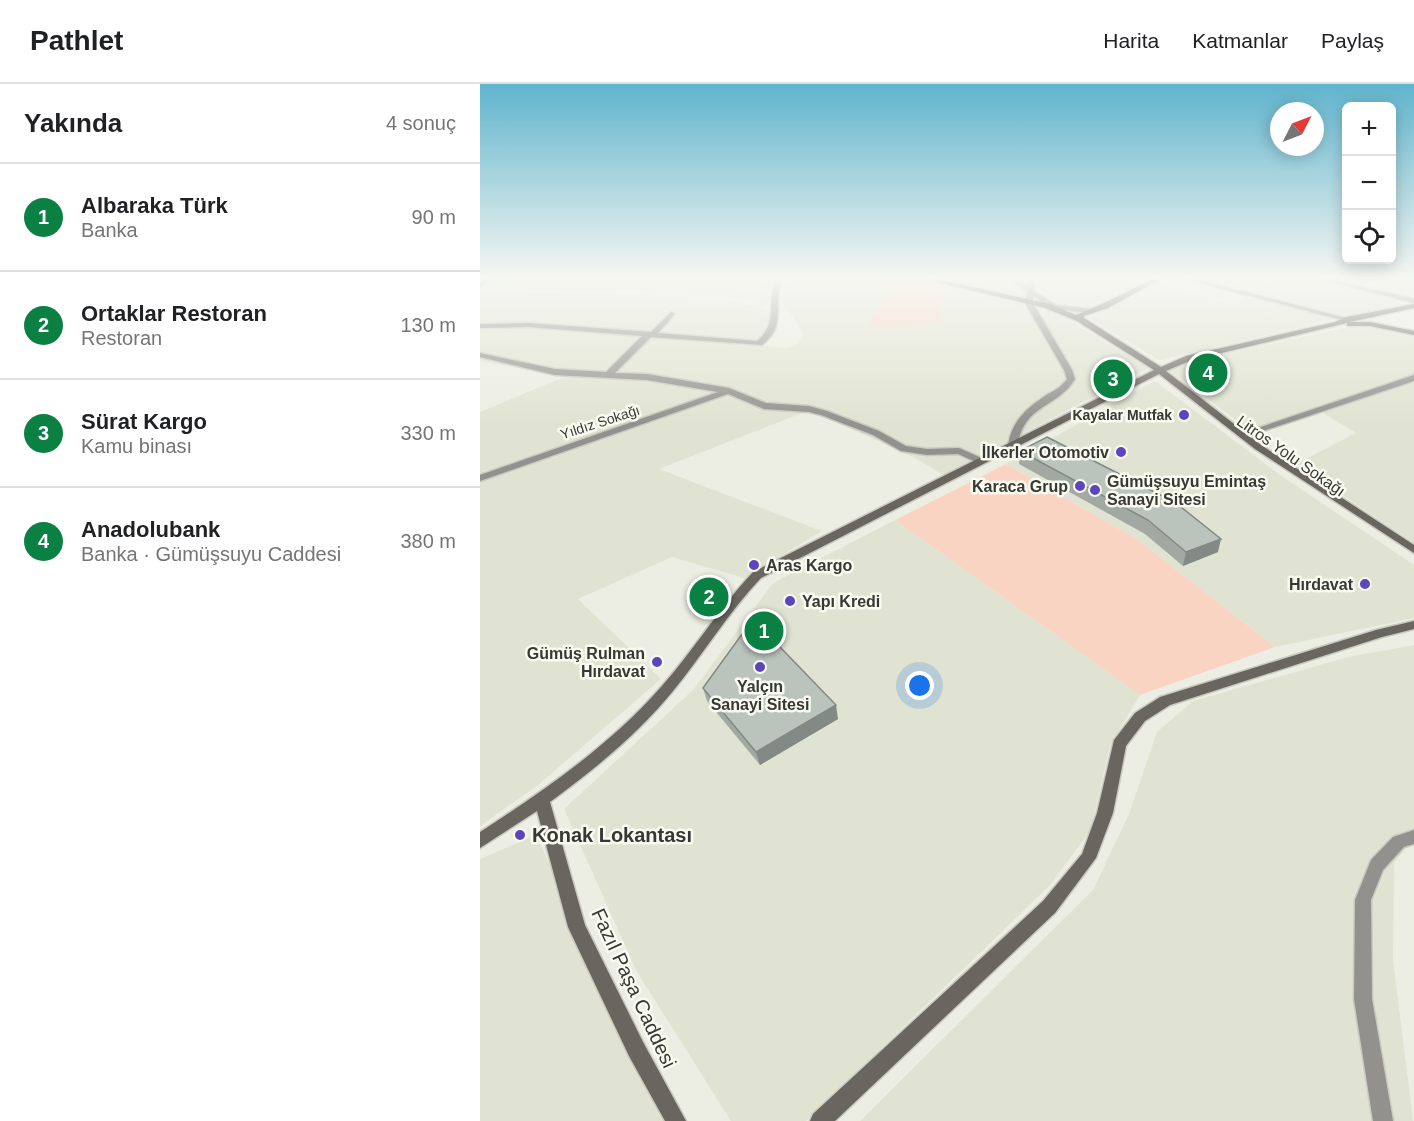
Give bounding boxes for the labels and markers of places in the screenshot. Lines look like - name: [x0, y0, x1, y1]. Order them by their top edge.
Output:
- pin: 4: [1188, 350, 1228, 396]
- pin: 3: [1094, 356, 1132, 402]
- place label: Kayalar Mutfak: [1072, 407, 1172, 423]
- marker: Kayalar Mutfak: [1177, 408, 1191, 422]
- place label: İlkerler Otomotiv: [982, 444, 1109, 461]
- marker: İlkerler Otomotiv: [1114, 445, 1128, 459]
- place label: Gümüşsuyu Emintaş Sanayi Sitesi: [1107, 473, 1266, 508]
- place label: Karaca Grup: [972, 478, 1068, 495]
- marker: Karaca Grup: [1073, 479, 1087, 493]
- marker: Gümüşsuyu Emintaş Sanayi Sitesi: [1088, 483, 1102, 497]
- place label: Aras Kargo: [766, 557, 852, 574]
- marker: Aras Kargo: [747, 558, 761, 572]
- pin: 2: [690, 574, 728, 620]
- place label: Hırdavat: [1289, 576, 1354, 593]
- marker: Hırdavat: [1358, 577, 1372, 591]
- place label: Yapı Kredi: [802, 593, 880, 610]
- marker: Yapı Kredi: [783, 594, 797, 608]
- pin: 1: [744, 608, 784, 654]
- place label: Gümüş Rulman Hırdavat: [527, 645, 646, 680]
- marker: Gümüş Rulman Hırdavat: [650, 655, 664, 669]
- marker: Yalçın Sanayi Sitesi: [753, 660, 767, 674]
- place label: Yalçın Sanayi Sitesi: [711, 678, 809, 713]
- place label: Konak Lokantası: [532, 824, 692, 846]
- marker: Konak Lokantası: [513, 828, 527, 842]

